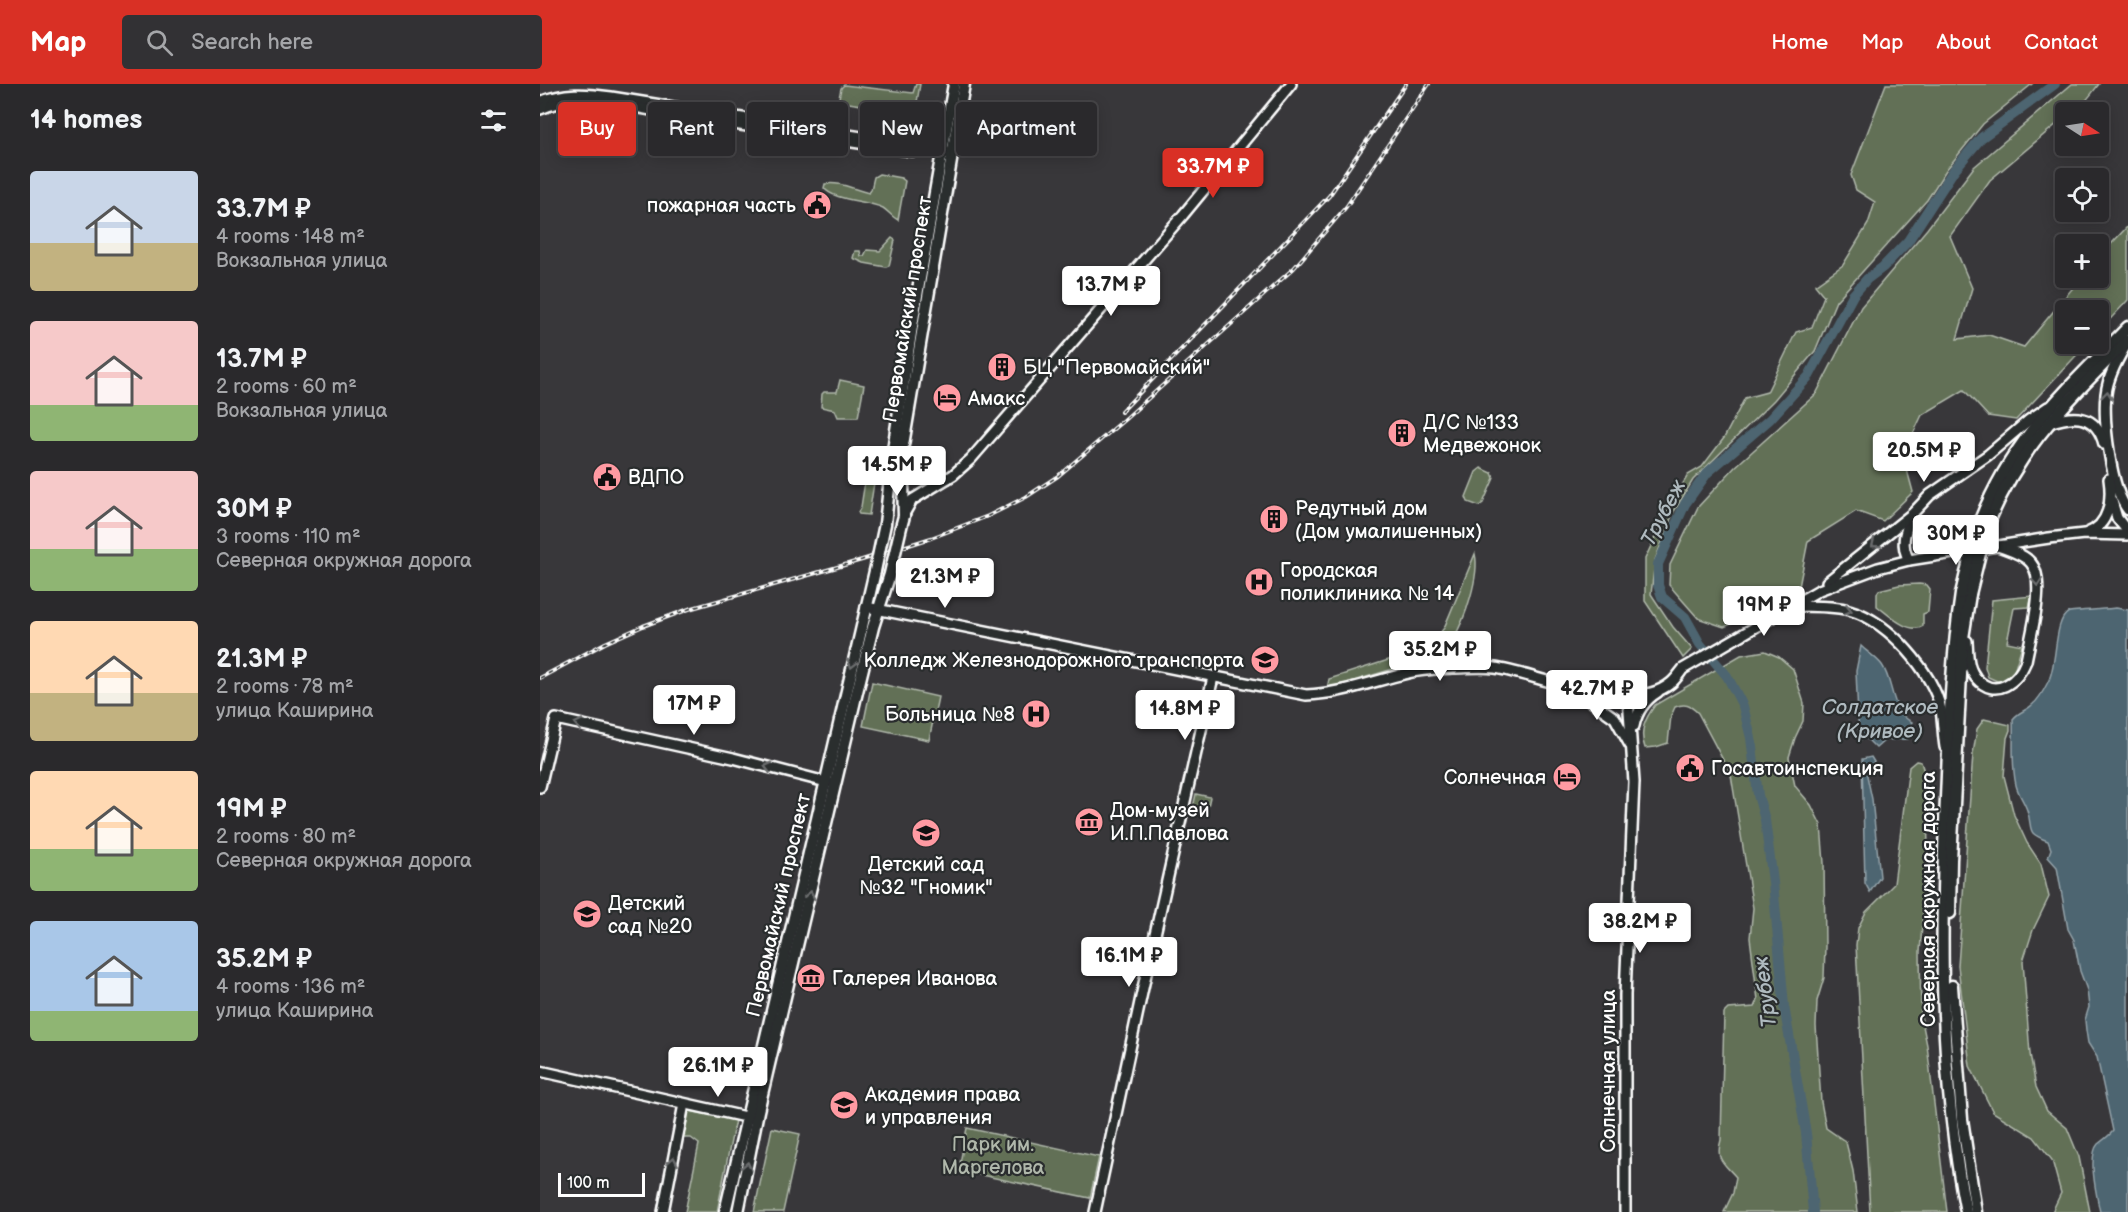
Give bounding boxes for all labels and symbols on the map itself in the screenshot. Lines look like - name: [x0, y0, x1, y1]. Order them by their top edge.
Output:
- north arrow: [2055, 102, 2109, 156]
- pin: 33.7M ₽: [1158, 148, 1268, 199]
- public building icon: пожарная часть: [801, 189, 833, 221]
- place label: пожарная часть: [647, 194, 796, 218]
- street label: Первомайский проспект: [878, 194, 938, 424]
- pin: 13.7M ₽: [1056, 266, 1166, 317]
- building icon: БЦ "Первомайский": [986, 351, 1018, 383]
- place label: БЦ "Первомайский": [1023, 356, 1210, 380]
- hotel icon: Амакс: [931, 382, 963, 414]
- place label: Амакс: [967, 387, 1025, 411]
- one-way arrow: [2100, 391, 2112, 400]
- place label: Д/С №133 Медвежонок: [1423, 411, 1541, 458]
- building icon: Д/С №133 Медвежонок: [1386, 417, 1418, 449]
- pin: 20.5M ₽: [1869, 432, 1979, 483]
- pin: 14.5M ₽: [842, 446, 952, 497]
- public building icon: ВДПО: [591, 461, 623, 493]
- place label: ВДПО: [628, 466, 684, 490]
- water label: Трубеж: [1636, 475, 1691, 551]
- place label: Редутный дом (Дом умалишенных): [1295, 497, 1482, 544]
- building icon: Редутный дом (Дом умалишенных): [1258, 503, 1290, 535]
- pin: 30M ₽: [1914, 515, 1998, 566]
- one-way arrow: [1871, 536, 1882, 547]
- pin: 21.3M ₽: [890, 558, 1000, 609]
- place label: Городская поликлиника № 14: [1280, 559, 1454, 606]
- hospital icon: Городская поликлиника № 14: [1243, 566, 1275, 598]
- one-way arrow: [2030, 577, 2043, 587]
- pin: 19M ₽: [1722, 586, 1806, 637]
- one-way arrow: [1843, 603, 1853, 616]
- pin: 35.2M ₽: [1385, 631, 1495, 682]
- school or university icon: Колледж Железнодорожного транспорта: [1249, 644, 1281, 676]
- place label: Колледж Железнодорожного транспорта: [864, 649, 1244, 673]
- one-way arrow: [846, 659, 859, 669]
- pin: 42.7M ₽: [1542, 670, 1652, 721]
- pin: 17M ₽: [652, 685, 736, 736]
- pin: 14.8M ₽: [1130, 690, 1240, 741]
- water label: Солдатское (Кривое): [1822, 695, 1938, 744]
- hospital icon: Больница №8: [1020, 698, 1052, 730]
- place label: Больница №8: [885, 703, 1015, 727]
- one-way arrow: [573, 719, 583, 732]
- public building icon: Госавтоинспекция: [1674, 752, 1706, 784]
- place label: Госавтоинспекция: [1711, 757, 1884, 781]
- hotel icon: Солнечная: [1551, 761, 1583, 793]
- one-way arrow: [764, 762, 774, 774]
- place label: Солнечная: [1444, 766, 1546, 790]
- street label: Северная окружная дорога: [1917, 771, 1941, 1027]
- street label: Первомайский проспект: [742, 790, 817, 1019]
- place label: Дом-музей И.П.Павлова: [1110, 799, 1229, 846]
- museum icon: Дом-музей И.П.Павлова: [1073, 806, 1105, 838]
- school or university icon: Детский сад №32 "Гномик": [910, 817, 942, 849]
- place label: Детский сад №32 "Гномик": [859, 853, 993, 900]
- one-way arrow: [802, 890, 815, 900]
- place label: Детский сад №20: [608, 892, 692, 939]
- school or university icon: Детский сад №20: [571, 898, 603, 930]
- pin: 38.2M ₽: [1585, 903, 1695, 954]
- pin: 16.1M ₽: [1074, 937, 1184, 988]
- water label: Трубеж: [1749, 955, 1782, 1029]
- museum icon: Галерея Иванова: [795, 962, 827, 994]
- place label: Галерея Иванова: [832, 967, 998, 991]
- street label: Солнечная улица: [1597, 989, 1621, 1152]
- pin: 26.1M ₽: [663, 1047, 773, 1098]
- place label: Академия права и управления: [864, 1083, 1021, 1130]
- school or university icon: Академия права и управления: [828, 1089, 860, 1121]
- park label: Парк им. Маргелова: [942, 1133, 1045, 1180]
- one-way arrow: [666, 1157, 679, 1167]
- one-way arrow: [740, 1161, 753, 1171]
- scale bar: [558, 1170, 645, 1198]

